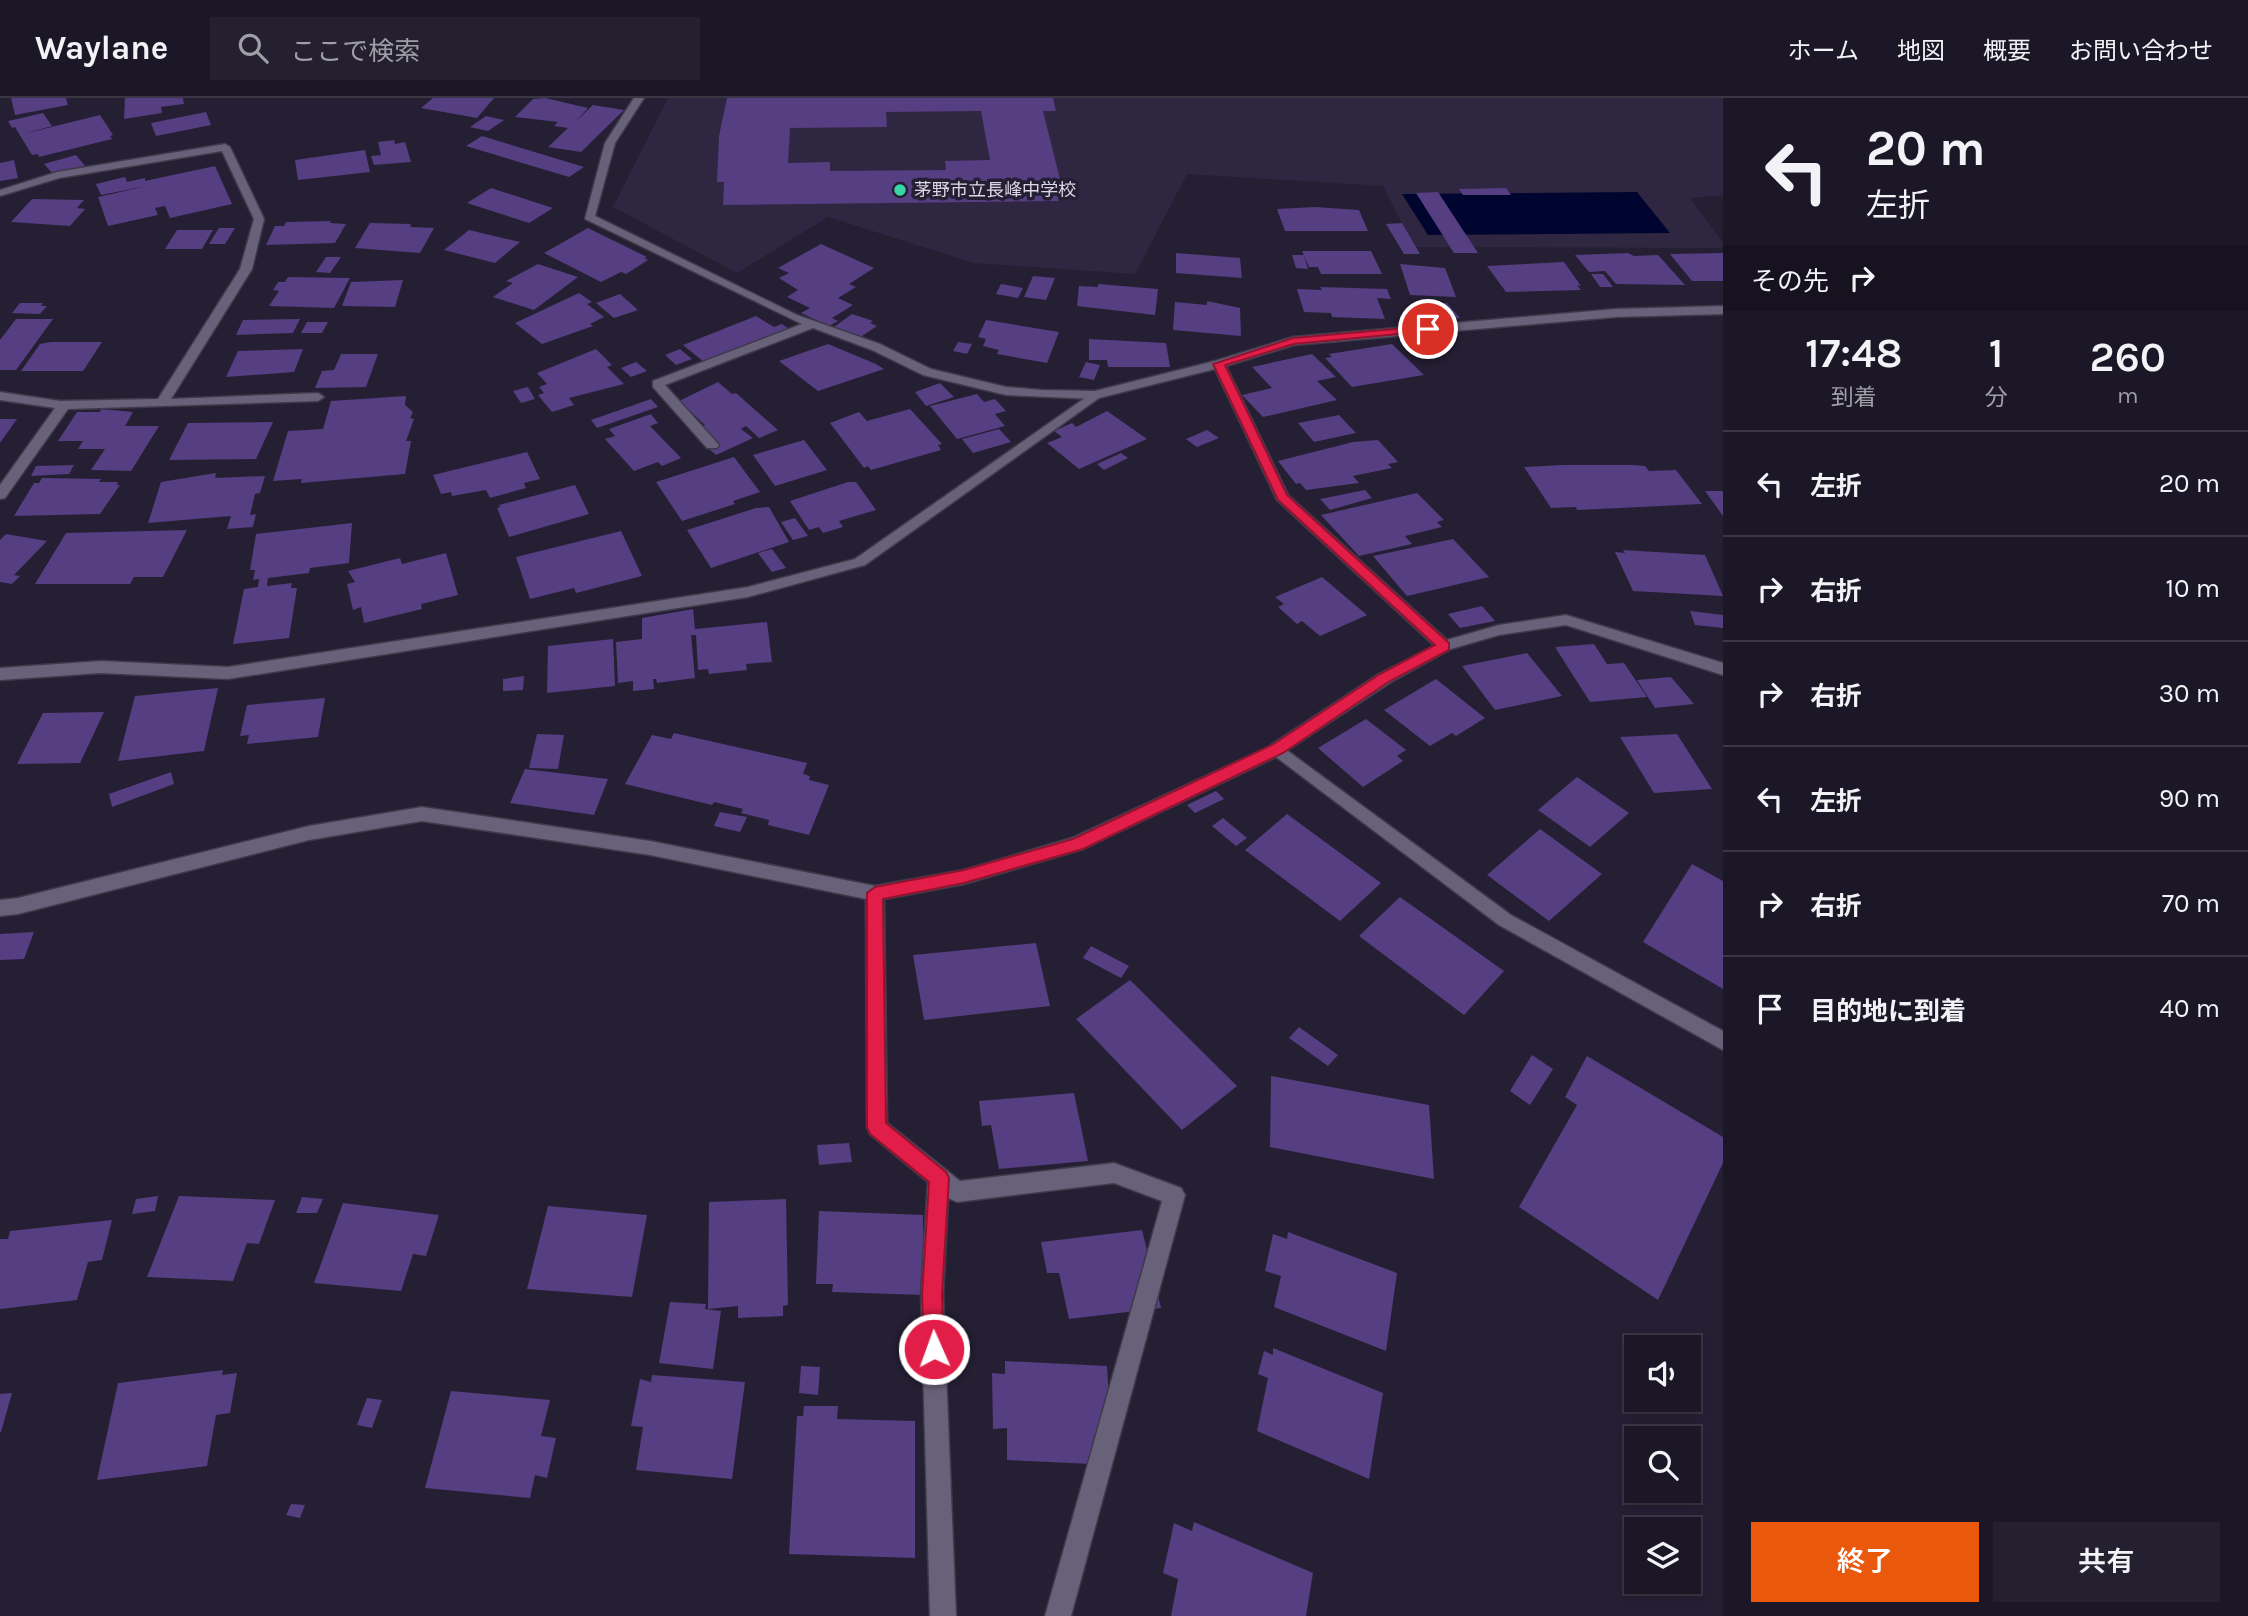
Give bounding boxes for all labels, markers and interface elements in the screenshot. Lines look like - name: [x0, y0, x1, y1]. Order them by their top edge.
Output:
- search box: [210, 17, 700, 80]
- text: Waylane: [35, 29, 168, 67]
- icon: search: [234, 29, 272, 67]
- text: ここで検索: [290, 36, 420, 67]
- text: ホーム: [1788, 37, 1859, 65]
- text: 地図: [1897, 37, 1945, 65]
- text: 概要: [1983, 37, 2031, 65]
- text: お問い合わせ: [2069, 37, 2213, 65]
- text: 20 m: [1866, 120, 1986, 177]
- icon: left: [1751, 126, 1842, 217]
- place label: 茅野市立長峰中学校: [914, 179, 1076, 201]
- marker: 茅野市立長峰中学校: [892, 182, 908, 198]
- text: 左折: [1866, 187, 1930, 224]
- icon: right: [1843, 259, 1881, 297]
- text: その先: [1751, 266, 1829, 297]
- pin: [1398, 299, 1458, 359]
- icon: arrive: [1409, 310, 1447, 348]
- text: 17:48: [1805, 328, 1903, 378]
- text: 1: [1989, 328, 2003, 378]
- text: 260: [2090, 332, 2166, 382]
- text: m: [2117, 382, 2139, 409]
- text: 到着: [1831, 384, 1877, 411]
- text: 分: [1985, 384, 2008, 411]
- icon: left: [1751, 465, 1789, 503]
- text: 20 m: [2159, 468, 2220, 499]
- text: 左折: [1810, 471, 1862, 502]
- icon: right: [1751, 570, 1789, 608]
- text: 10 m: [2165, 573, 2220, 604]
- text: 右折: [1810, 576, 1862, 607]
- icon: right: [1751, 675, 1789, 713]
- text: 30 m: [2159, 678, 2220, 709]
- text: 右折: [1810, 681, 1862, 712]
- icon: left: [1751, 780, 1789, 818]
- text: 90 m: [2159, 783, 2220, 814]
- text: 左折: [1810, 786, 1862, 817]
- icon: right: [1751, 885, 1789, 923]
- text: 70 m: [2162, 888, 2220, 919]
- text: 右折: [1810, 891, 1862, 922]
- icon: arrive: [1751, 990, 1789, 1028]
- text: 40 m: [2160, 993, 2220, 1024]
- text: 目的地に到着: [1810, 996, 1966, 1027]
- position arrow: [897, 1312, 971, 1386]
- map controls: [1624, 1335, 1701, 1594]
- button: sound: [1624, 1335, 1701, 1412]
- button: search: [1624, 1426, 1701, 1503]
- button: layers: [1624, 1517, 1701, 1594]
- button: 終了: [1751, 1522, 1979, 1602]
- button: 共有: [1993, 1522, 2220, 1602]

